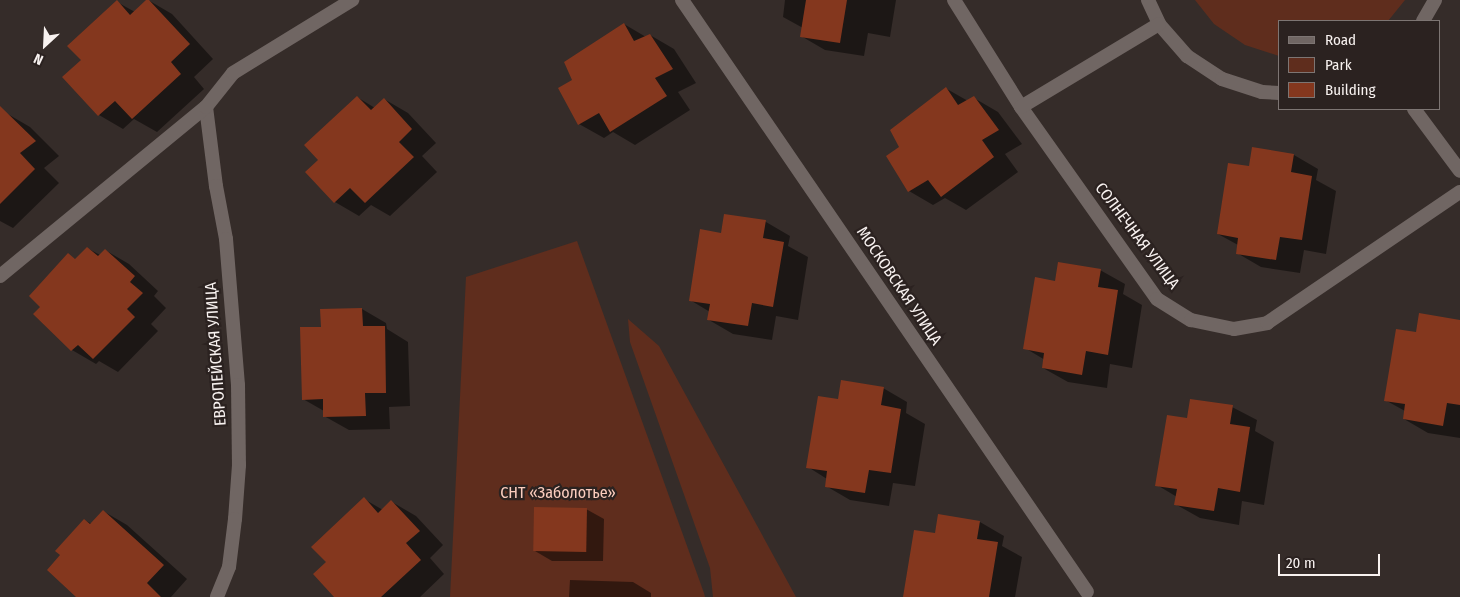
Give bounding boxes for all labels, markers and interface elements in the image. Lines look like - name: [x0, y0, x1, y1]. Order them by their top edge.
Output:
- north arrow: [20, 20, 70, 70]
- legend: [1278, 20, 1440, 110]
- text: Road: [1325, 31, 1356, 49]
- text: N: [31, 50, 46, 69]
- text: Park: [1325, 56, 1352, 74]
- text: Building: [1325, 81, 1376, 99]
- street label: СОЛНЕЧНАЯ УЛИЦА: [1091, 179, 1183, 293]
- street label: МОСКОВСКАЯ УЛИЦА: [852, 223, 946, 349]
- street label: ЕВРОПЕЙСКАЯ УЛИЦА: [201, 282, 231, 426]
- park label: СНТ «Заболотье»: [500, 483, 616, 503]
- scale bar: [1280, 544, 1382, 576]
- text: 20 m: [1286, 554, 1316, 572]

